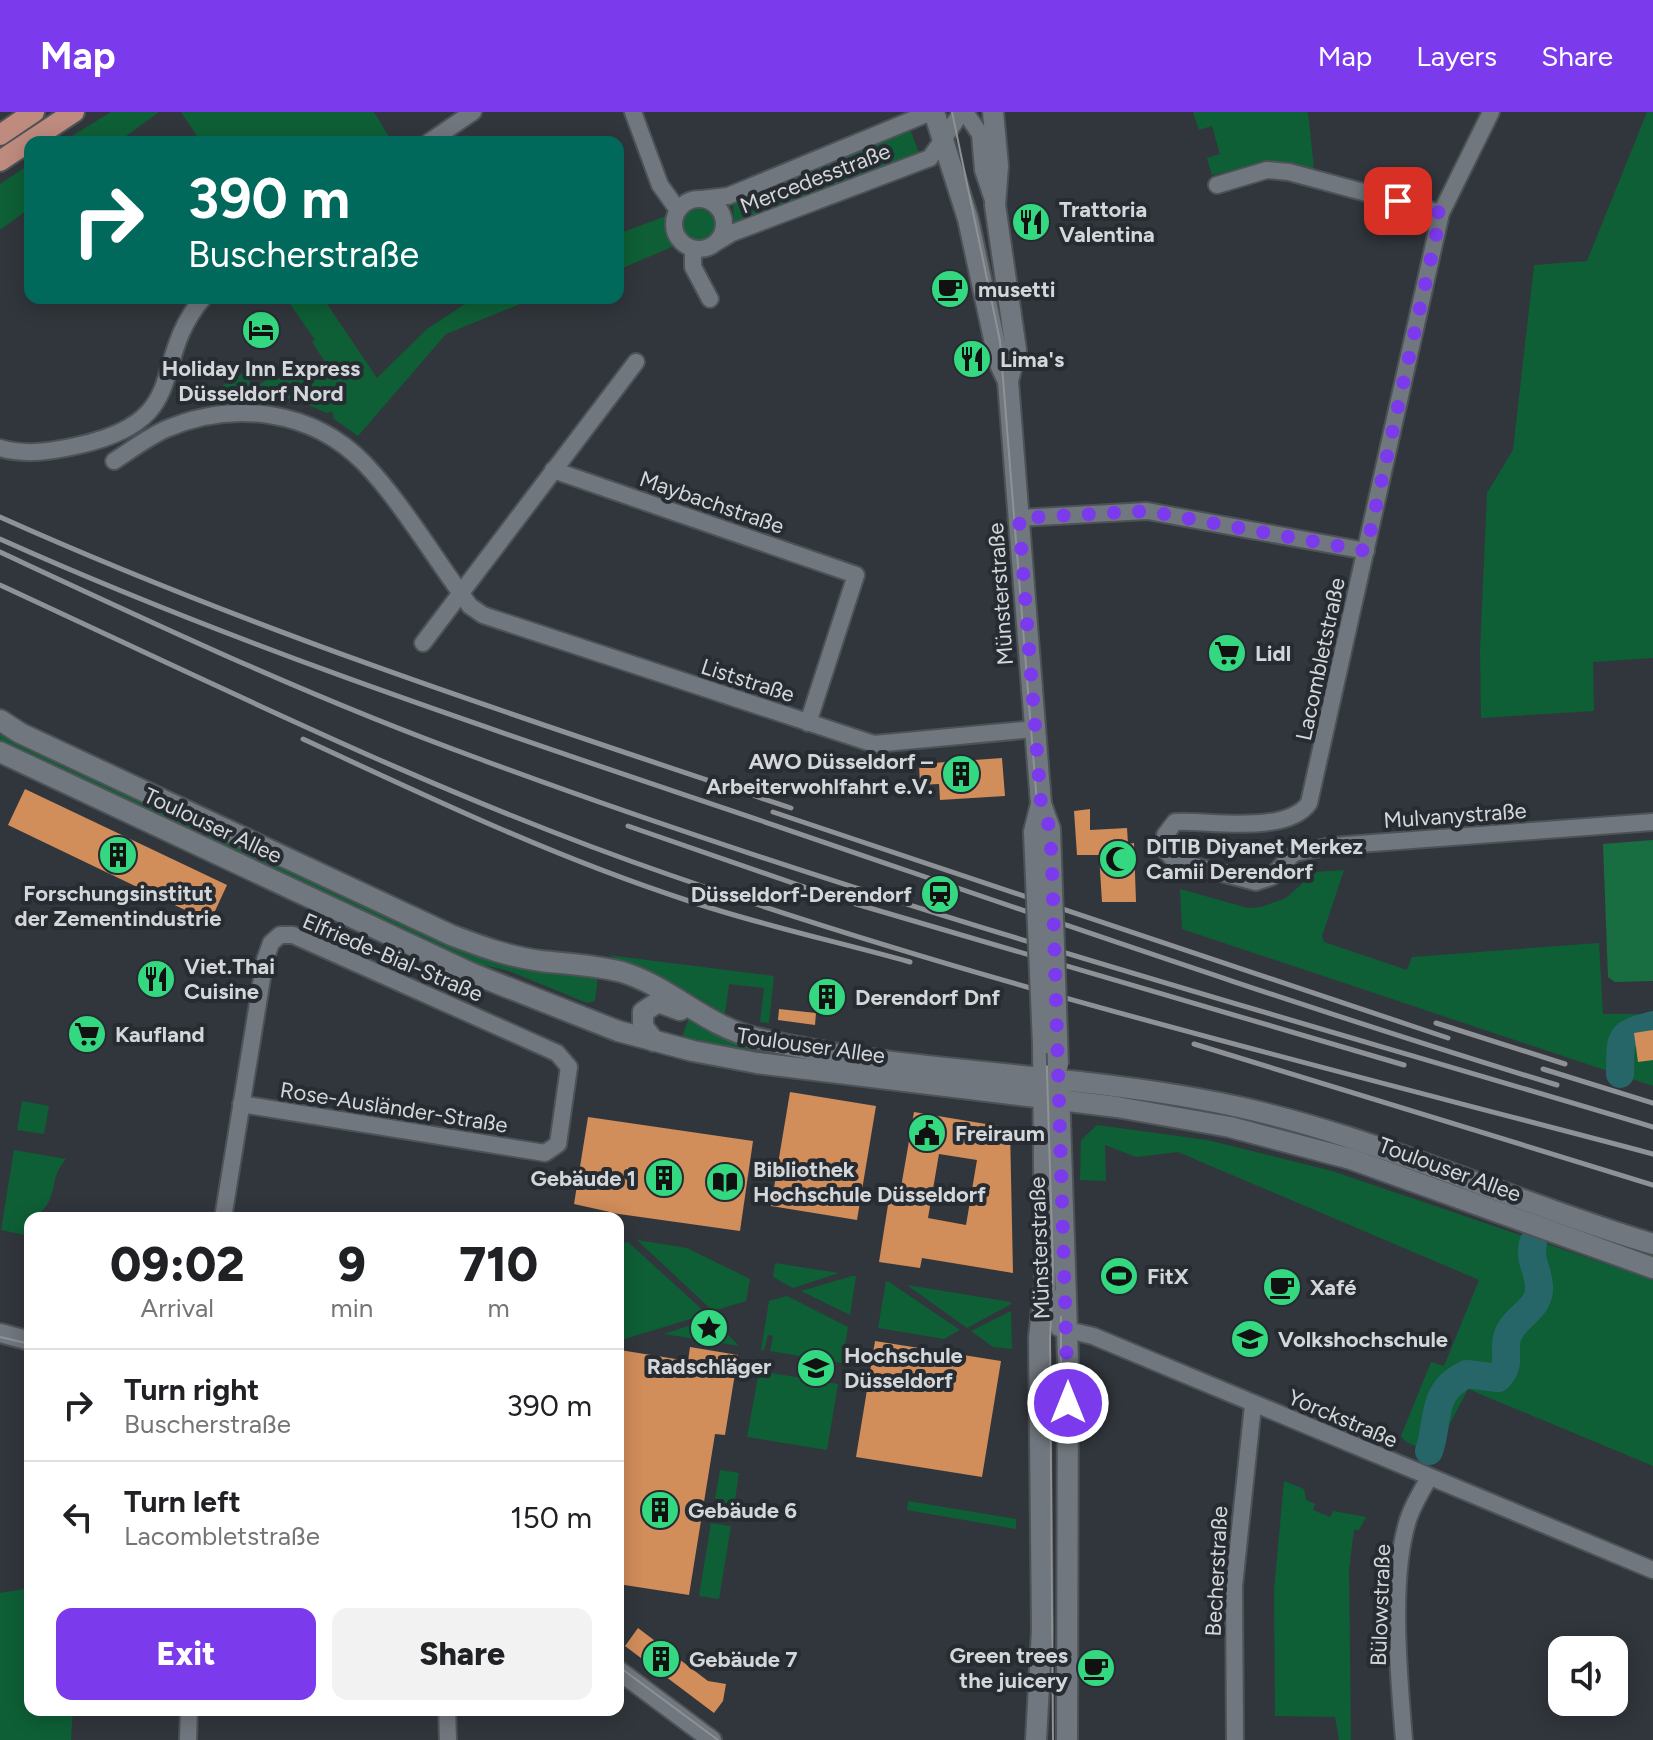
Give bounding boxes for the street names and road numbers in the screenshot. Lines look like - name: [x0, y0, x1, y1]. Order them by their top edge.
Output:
- street label: Mercedesstraße: [736, 137, 894, 220]
- street label: Maybachstraße: [636, 465, 788, 540]
- street label: Münsterstraße: [982, 522, 1019, 666]
- street label: Lacombletstraße: [1290, 575, 1351, 743]
- street label: Liststraße: [698, 653, 798, 708]
- street label: Toulouser Allee: [139, 782, 286, 869]
- street label: Mulvanystraße: [1383, 797, 1528, 834]
- street label: Elfriede-Bial-Straße: [299, 907, 487, 1008]
- street label: Toulouser Allee: [735, 1022, 887, 1069]
- street label: Rose-Ausländer-Straße: [278, 1076, 510, 1139]
- street label: Toulouser Allee: [1375, 1131, 1525, 1208]
- street label: Münsterstraße: [1024, 1176, 1055, 1320]
- street label: Yorckstraße: [1284, 1383, 1402, 1454]
- street label: Becherstraße: [1200, 1505, 1233, 1637]
- street label: Bülowstraße: [1365, 1544, 1396, 1666]

